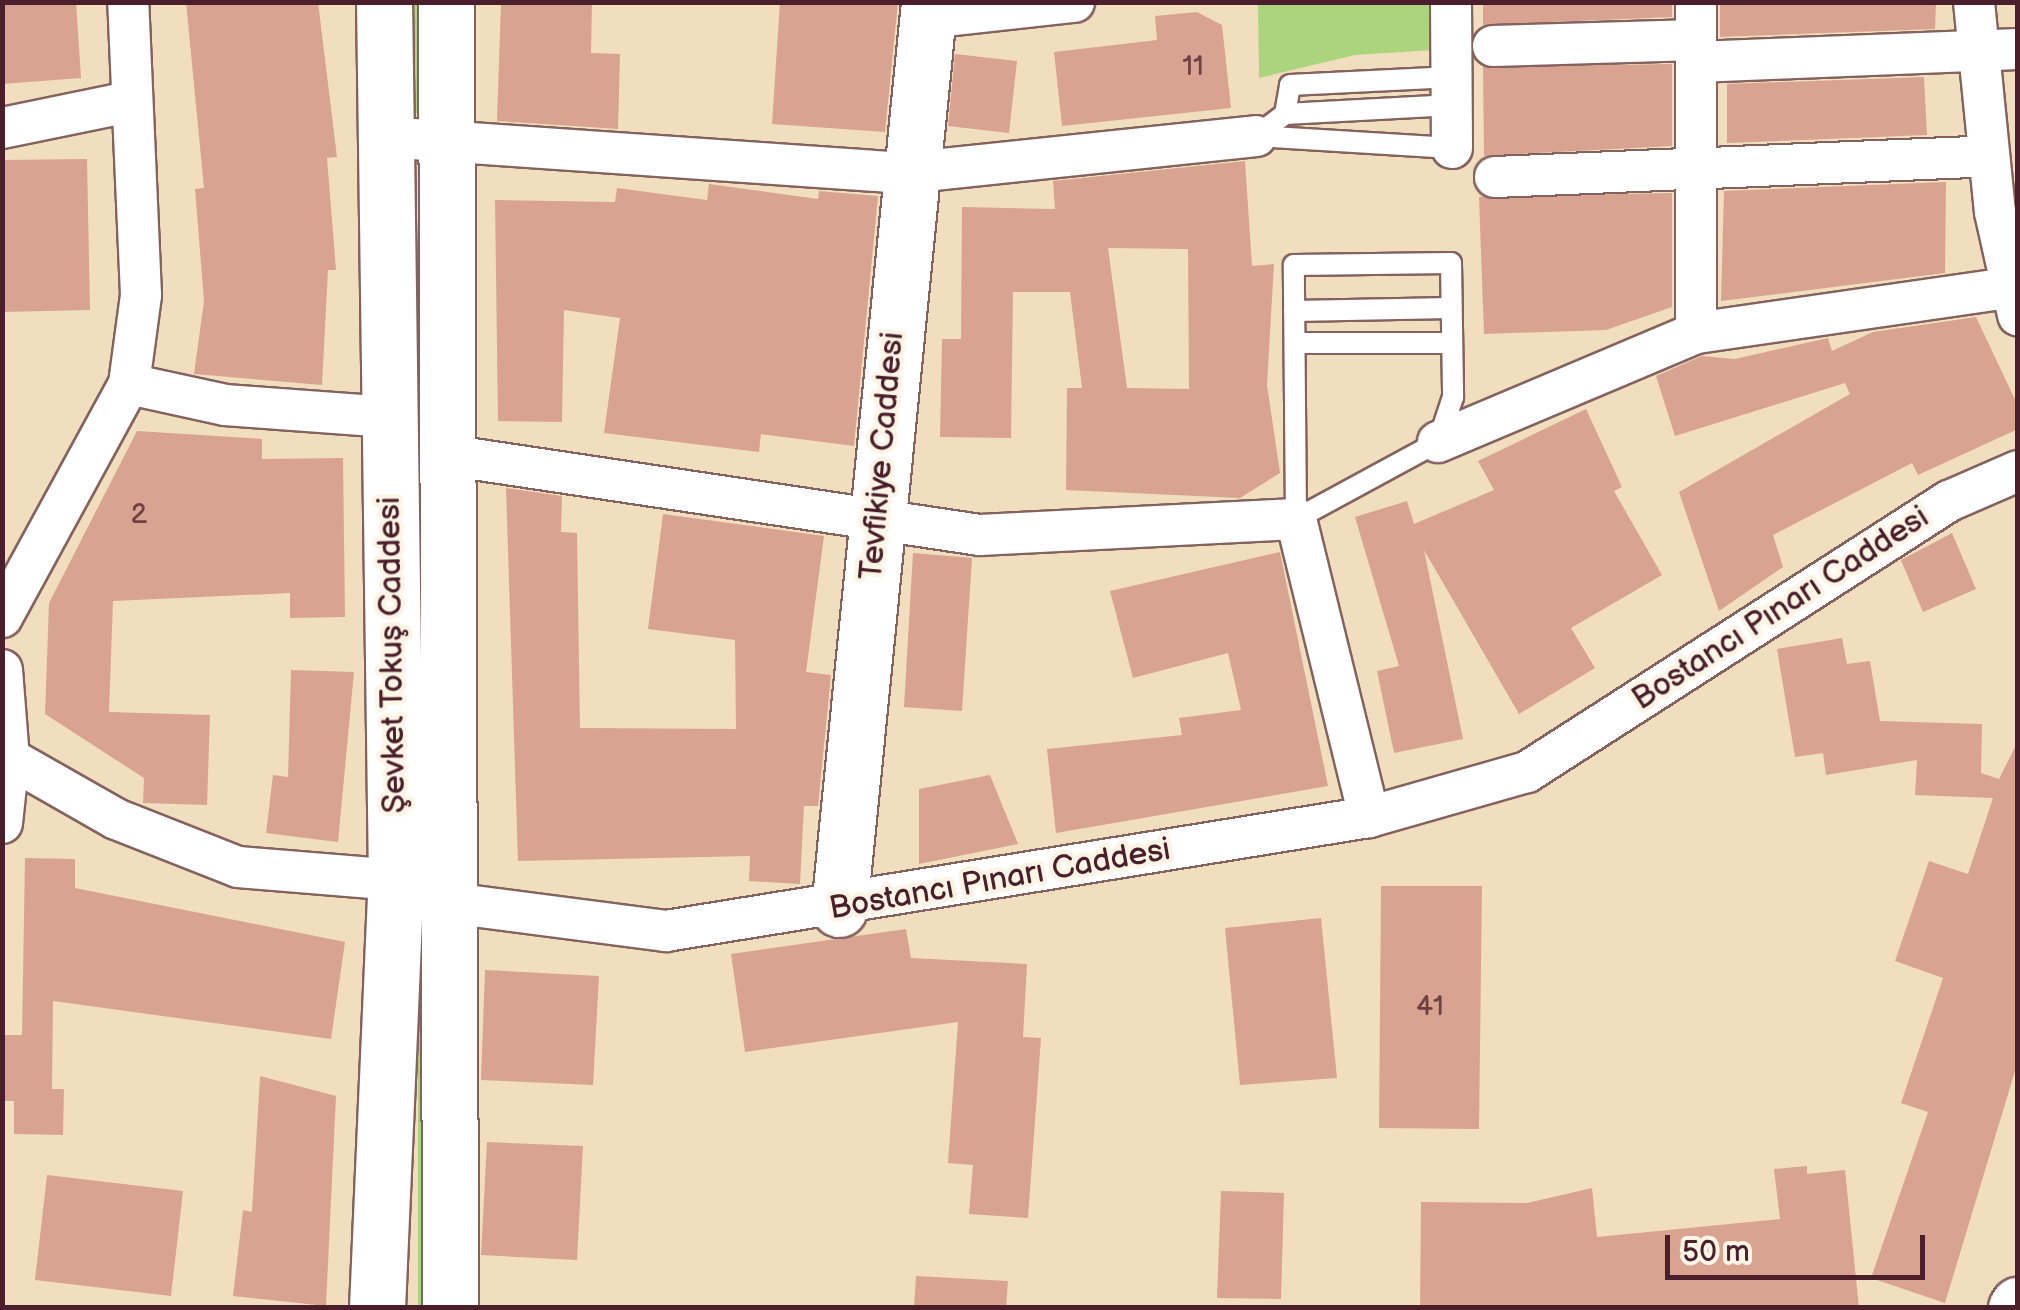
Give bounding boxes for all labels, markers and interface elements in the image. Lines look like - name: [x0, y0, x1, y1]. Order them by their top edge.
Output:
- house number: 11: [1182, 50, 1204, 84]
- street label: Tevfikiye Caddesi: [853, 330, 913, 582]
- street label: Şevket Tokuş Caddesi: [371, 496, 415, 814]
- house number: 2: [131, 498, 147, 532]
- street label: Bostancı Pınarı Caddesi: [1626, 499, 1936, 719]
- street label: Bostancı Pınarı Caddesi: [826, 831, 1174, 929]
- house number: 41: [1416, 990, 1444, 1024]
- scale bar: [1670, 1215, 1930, 1277]
- text: 50 m: [1682, 1234, 1750, 1270]

